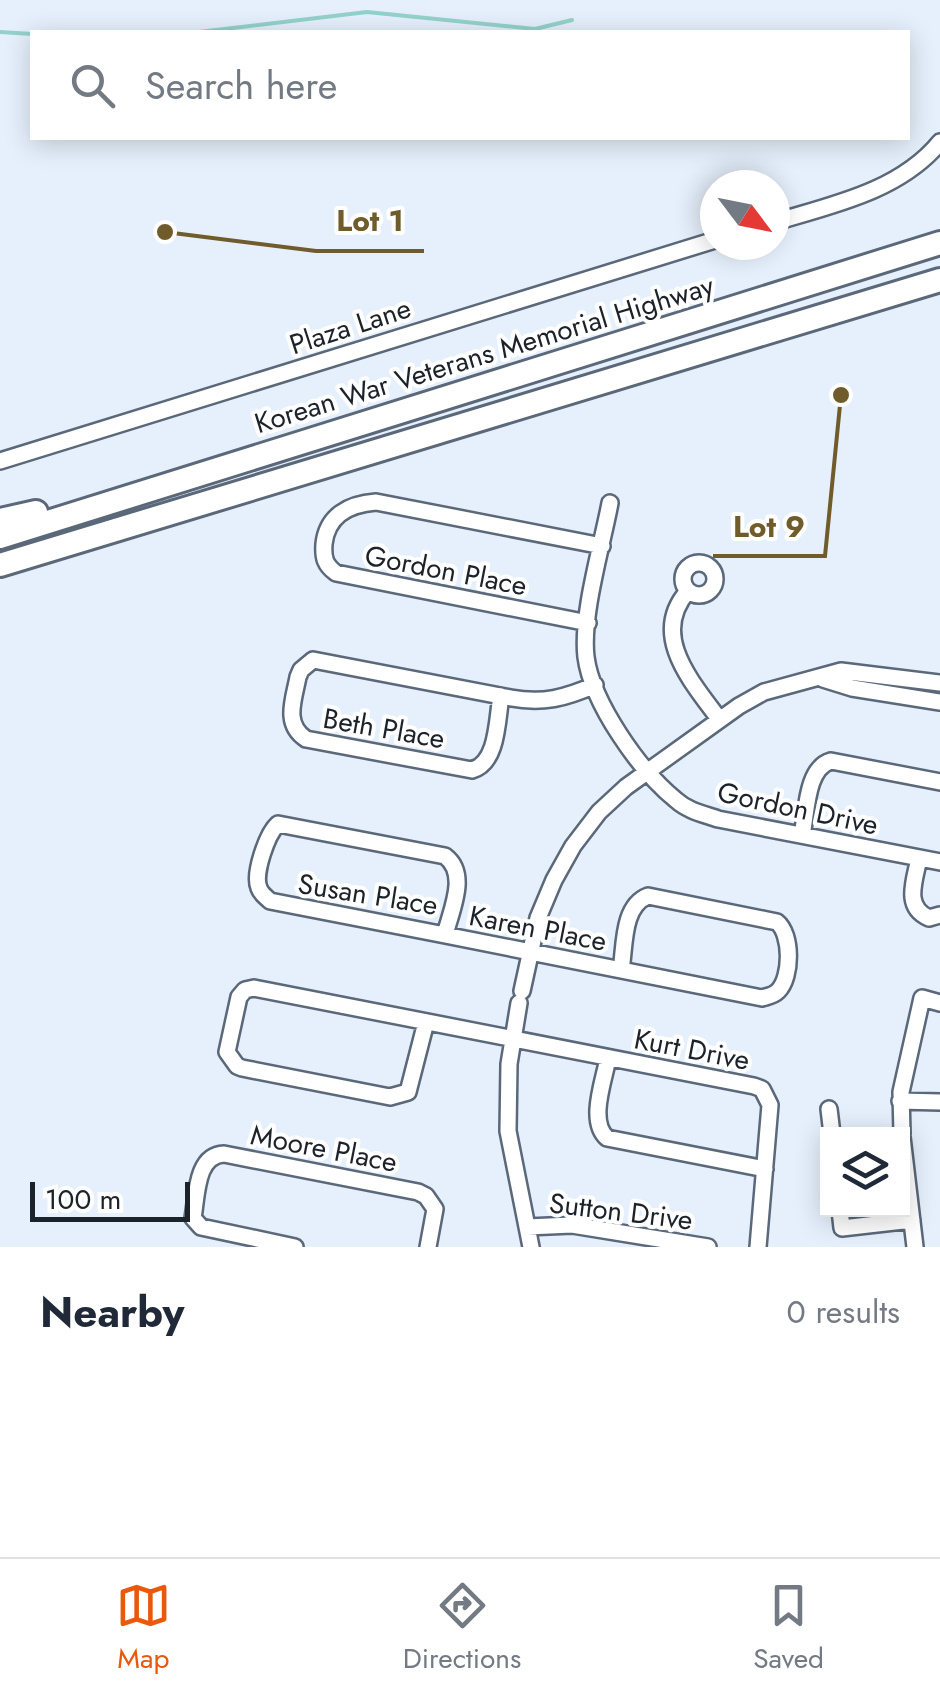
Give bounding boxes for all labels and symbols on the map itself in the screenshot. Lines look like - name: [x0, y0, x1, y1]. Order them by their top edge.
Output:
- north arrow: [700, 170, 790, 260]
- callout: Lot 1: [316, 191, 424, 251]
- text: Lot 1: [336, 199, 404, 242]
- street label: Korean War Veterans Memorial Highway: [250, 265, 719, 444]
- street label: Plaza Lane: [284, 288, 416, 365]
- callout: Lot 9: [713, 496, 825, 556]
- text: Lot 9: [733, 505, 805, 548]
- street label: Gordon Place: [361, 535, 530, 606]
- street label: Beth Place: [320, 698, 448, 759]
- street label: Gordon Drive: [714, 771, 882, 846]
- street label: Susan Place: [295, 863, 441, 926]
- street label: Karen Place: [466, 895, 610, 962]
- street label: Kurt Drive: [631, 1018, 753, 1081]
- street label: Moore Place: [247, 1114, 401, 1183]
- scale bar: [30, 1177, 190, 1222]
- street label: Sutton Drive: [547, 1182, 695, 1241]

